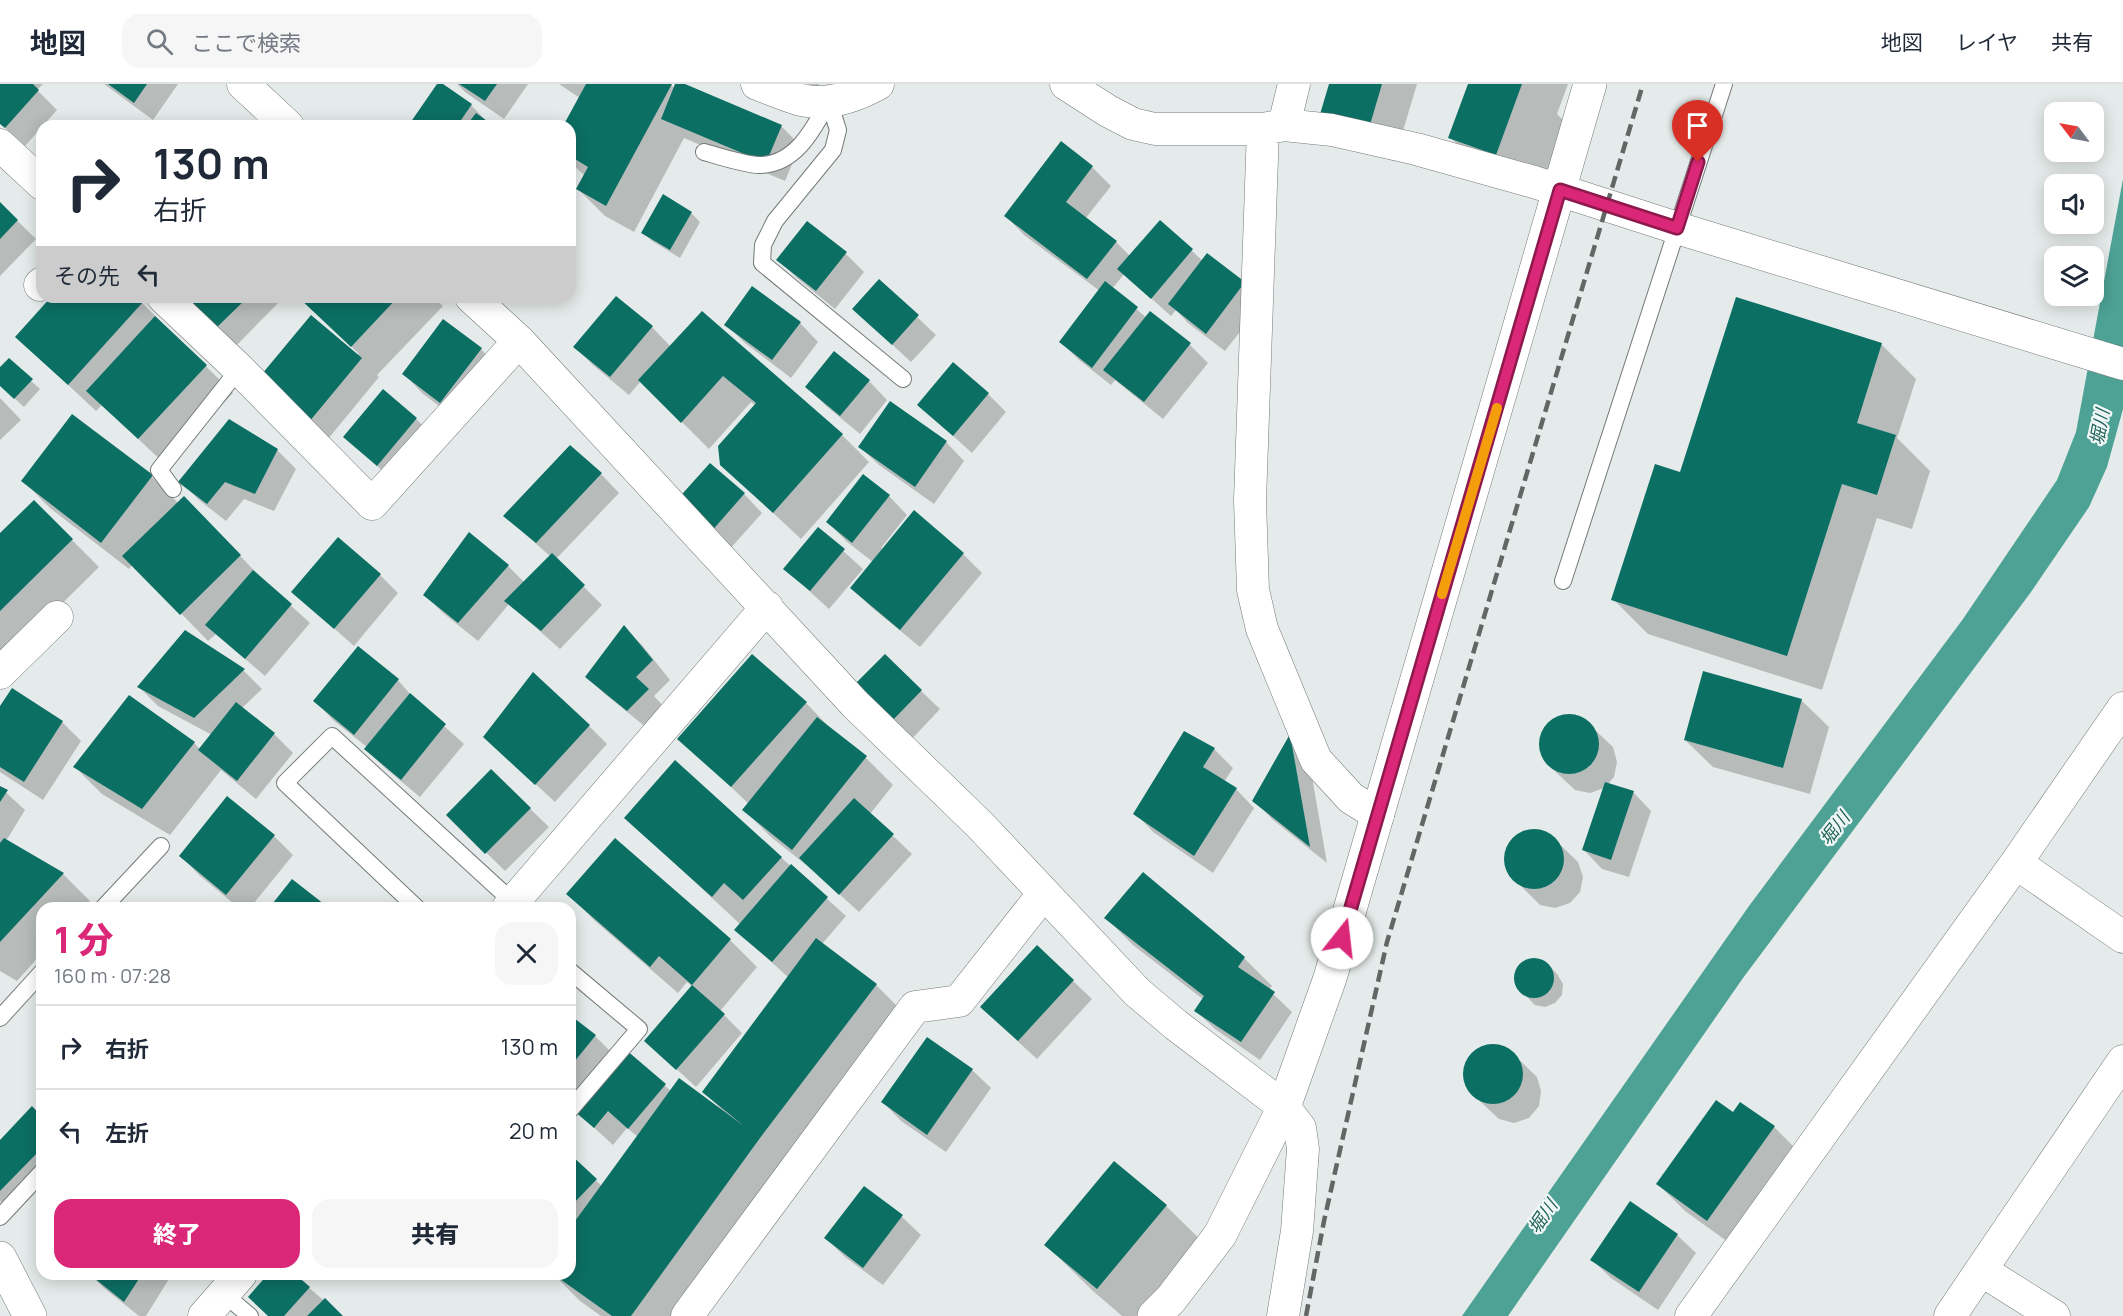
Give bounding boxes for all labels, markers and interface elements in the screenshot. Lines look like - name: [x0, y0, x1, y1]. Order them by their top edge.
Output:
- search box: [122, 14, 542, 68]
- text: 地図: [30, 23, 86, 61]
- icon: search: [143, 25, 176, 58]
- text: ここで検索: [191, 28, 301, 58]
- text: 地図: [1881, 28, 1923, 56]
- text: レイヤ: [1956, 28, 2018, 56]
- text: 共有: [2051, 28, 2093, 56]
- pin: [1672, 100, 1723, 162]
- north arrow: [2044, 102, 2104, 162]
- map controls: [2044, 102, 2104, 306]
- icon: arrive: [1681, 109, 1714, 142]
- text: 130 m: [153, 134, 270, 192]
- icon: right: [54, 144, 132, 222]
- button: sound: [2044, 174, 2104, 234]
- text: 右折: [153, 191, 207, 228]
- button: layers: [2044, 246, 2104, 306]
- icon: left: [132, 258, 165, 291]
- text: その先: [54, 261, 120, 291]
- water label: 堀川: [2084, 405, 2115, 447]
- water label: 堀川: [1813, 805, 1856, 850]
- position arrow: [1310, 906, 1374, 970]
- text: 1 分: [54, 915, 114, 964]
- button: close: [495, 922, 558, 985]
- text: 160 m · 07:28: [54, 962, 171, 989]
- icon: right: [54, 1031, 87, 1064]
- text: 130 m: [501, 1032, 558, 1062]
- text: 右折: [105, 1034, 149, 1064]
- icon: left: [54, 1115, 87, 1148]
- text: 20 m: [509, 1116, 558, 1146]
- text: 左折: [105, 1118, 149, 1148]
- water label: 堀川: [1522, 1193, 1563, 1238]
- button: 終了: [54, 1199, 300, 1268]
- button: 共有: [312, 1199, 558, 1268]

